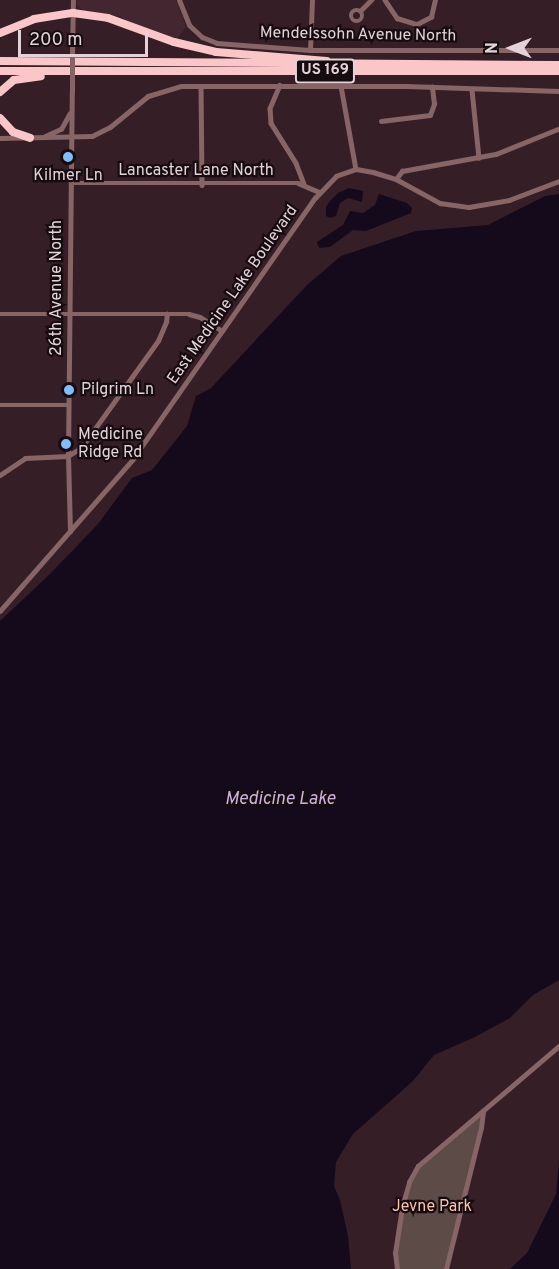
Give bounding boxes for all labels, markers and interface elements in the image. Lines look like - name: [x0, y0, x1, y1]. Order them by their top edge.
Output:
- scale bar: [21, 18, 152, 56]
- north arrow: [481, 18, 541, 78]
- street label: Mendelssohn Avenue North: [259, 24, 457, 46]
- text: 200 m: [29, 29, 82, 52]
- text: N: [483, 42, 503, 54]
- road number: US 169: [294, 59, 356, 83]
- marker: Kilmer Ln: [61, 150, 75, 164]
- street label: Lancaster Lane North: [118, 161, 274, 181]
- place label: Kilmer Ln: [33, 166, 103, 186]
- street label: East Medicine Lake Boulevard: [164, 202, 302, 388]
- street label: 26th Avenue North: [47, 220, 67, 356]
- place label: Pilgrim Ln: [81, 380, 154, 400]
- marker: Pilgrim Ln: [62, 383, 76, 397]
- place label: Medicine Ridge Rd: [78, 425, 143, 463]
- marker: Medicine Ridge Rd: [59, 437, 73, 451]
- water label: Medicine Lake: [225, 789, 335, 811]
- park label: Jevne Park: [392, 1197, 472, 1217]

